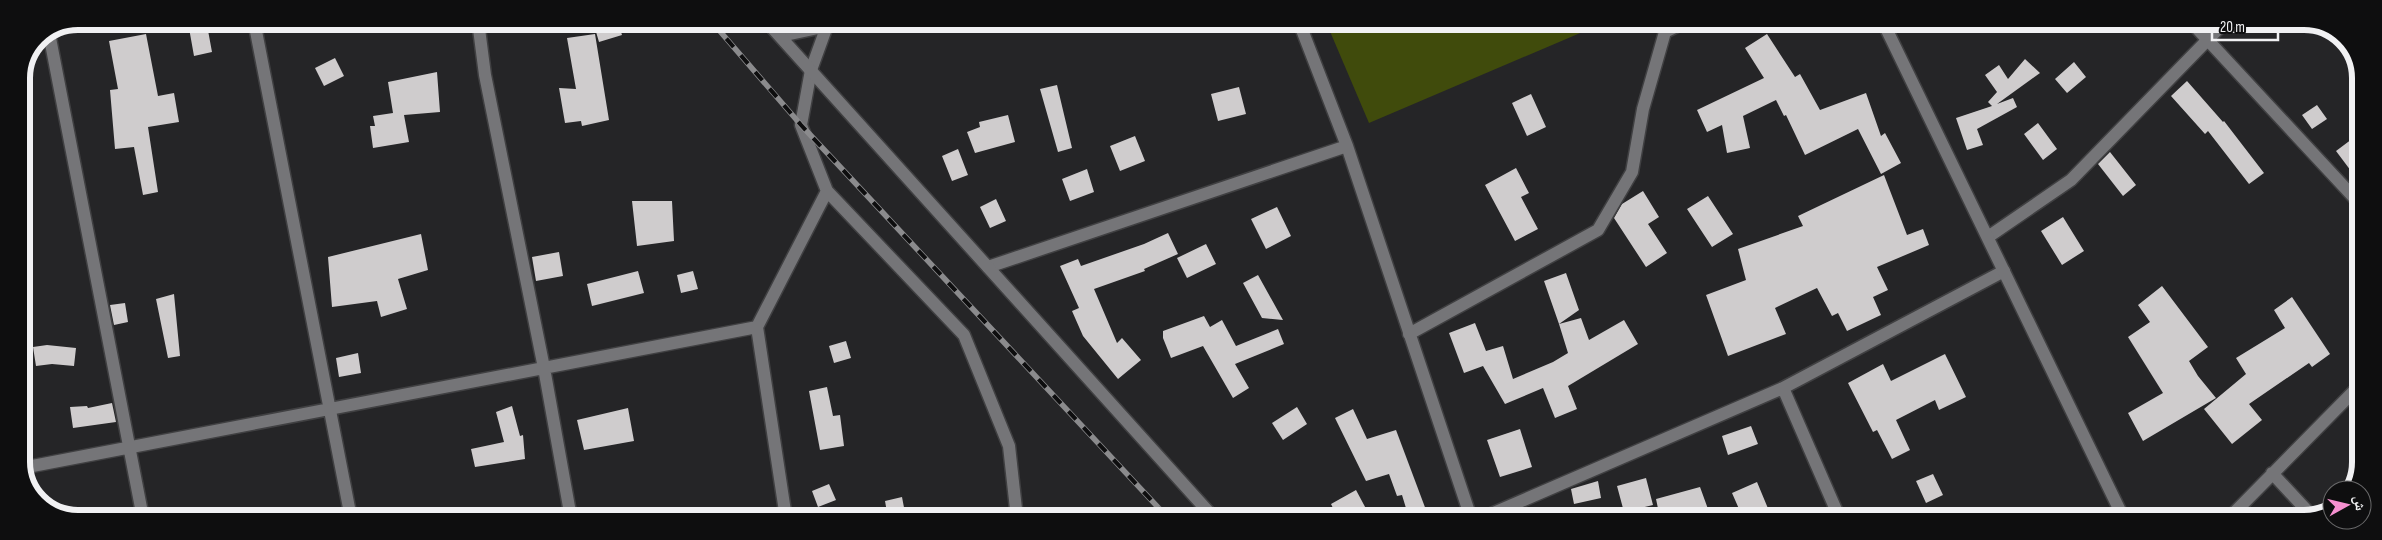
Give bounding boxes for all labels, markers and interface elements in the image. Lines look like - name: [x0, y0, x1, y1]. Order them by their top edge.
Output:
- scale bar: [2212, 10, 2278, 42]
- text: 20 m: [2220, 18, 2245, 37]
- north arrow: [2322, 480, 2372, 530]
- text: ش: [2350, 495, 2369, 512]

